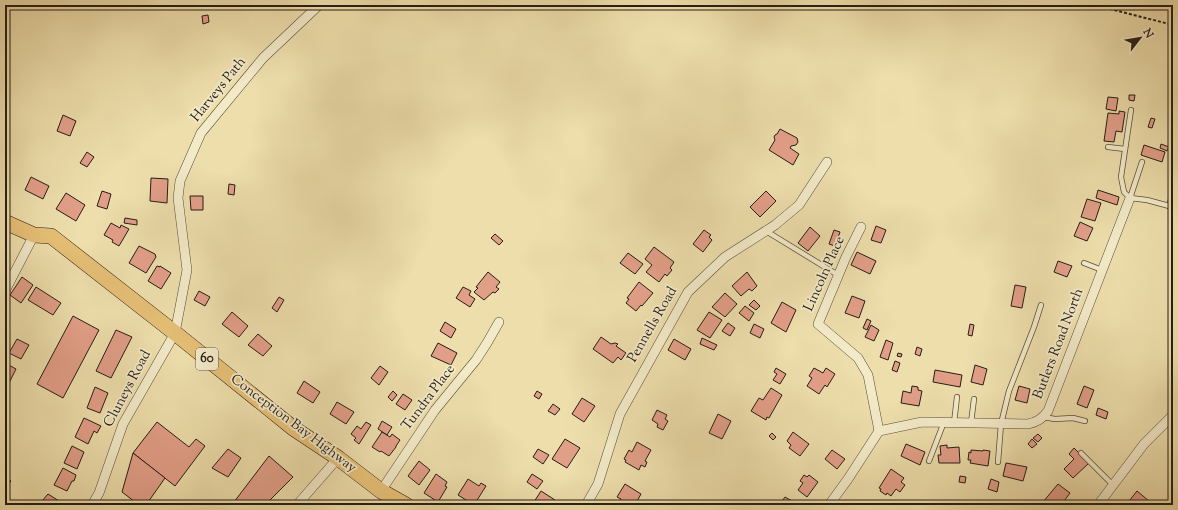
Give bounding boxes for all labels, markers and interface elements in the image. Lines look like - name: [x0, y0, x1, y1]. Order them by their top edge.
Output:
- north arrow: [1120, 18, 1160, 58]
- text: N: [1138, 25, 1157, 41]
- street label: Harveys Path: [187, 53, 251, 127]
- street label: Lincoln Place: [799, 233, 851, 315]
- street label: Pennells Road: [623, 283, 683, 367]
- street label: Butlers Road North: [1029, 286, 1089, 402]
- street label: Cluneys Road: [99, 347, 157, 431]
- road number: 60: [196, 348, 218, 370]
- street label: Tundra Place: [397, 361, 461, 435]
- street label: Conception Bay Highway: [226, 370, 360, 478]

